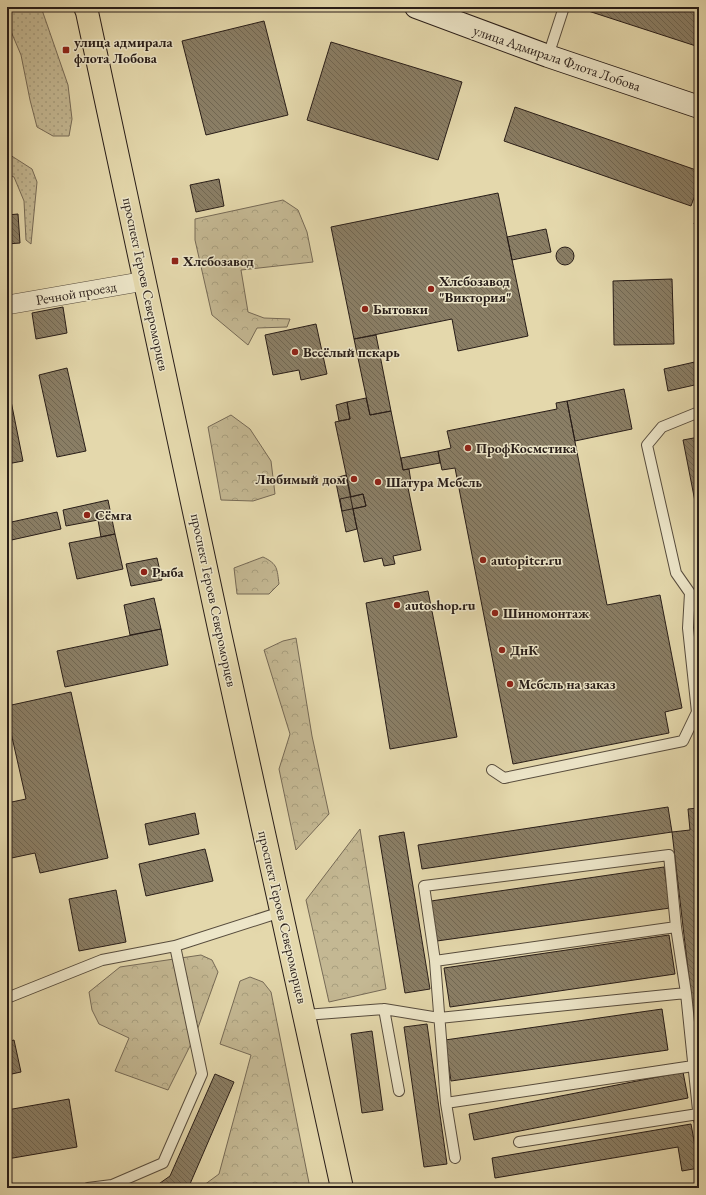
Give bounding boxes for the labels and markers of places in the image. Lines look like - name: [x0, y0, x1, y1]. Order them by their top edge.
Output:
- place label: улица адмирала флота Лобова: [74, 33, 173, 67]
- marker: улица адмирала флота Лобова: [61, 45, 71, 55]
- place label: Хлебозавод: [182, 252, 255, 270]
- marker: Хлебозавод: [170, 256, 180, 266]
- place label: Хлебозавод "Виктория": [438, 272, 512, 306]
- marker: Хлебозавод "Виктория": [426, 284, 436, 294]
- place label: Бытовки: [373, 300, 428, 318]
- marker: Бытовки: [360, 304, 370, 314]
- place label: Весёлый пекарь: [303, 343, 400, 361]
- marker: Весёлый пекарь: [290, 347, 300, 357]
- place label: ПрофКосметика: [476, 439, 577, 457]
- marker: ПрофКосметика: [463, 443, 473, 453]
- place label: Любимый дом: [255, 470, 347, 488]
- place label: Шатура Мебель: [386, 473, 483, 491]
- marker: Любимый дом: [349, 474, 359, 484]
- marker: Шатура Мебель: [373, 477, 383, 487]
- place label: Сёмга: [95, 506, 133, 524]
- marker: Сёмга: [82, 510, 92, 520]
- place label: autopiter.ru: [491, 551, 562, 569]
- marker: autopiter.ru: [478, 555, 488, 565]
- place label: Рыба: [152, 563, 185, 581]
- marker: Рыба: [139, 567, 149, 577]
- place label: autoshop.ru: [405, 596, 476, 614]
- marker: autoshop.ru: [392, 600, 402, 610]
- place label: Шиномонтаж: [503, 604, 590, 622]
- marker: Шиномонтаж: [490, 608, 500, 618]
- place label: ДнК: [510, 641, 539, 659]
- marker: ДнК: [497, 645, 507, 655]
- place label: Мебель на заказ: [518, 675, 616, 693]
- marker: Мебель на заказ: [505, 679, 515, 689]

